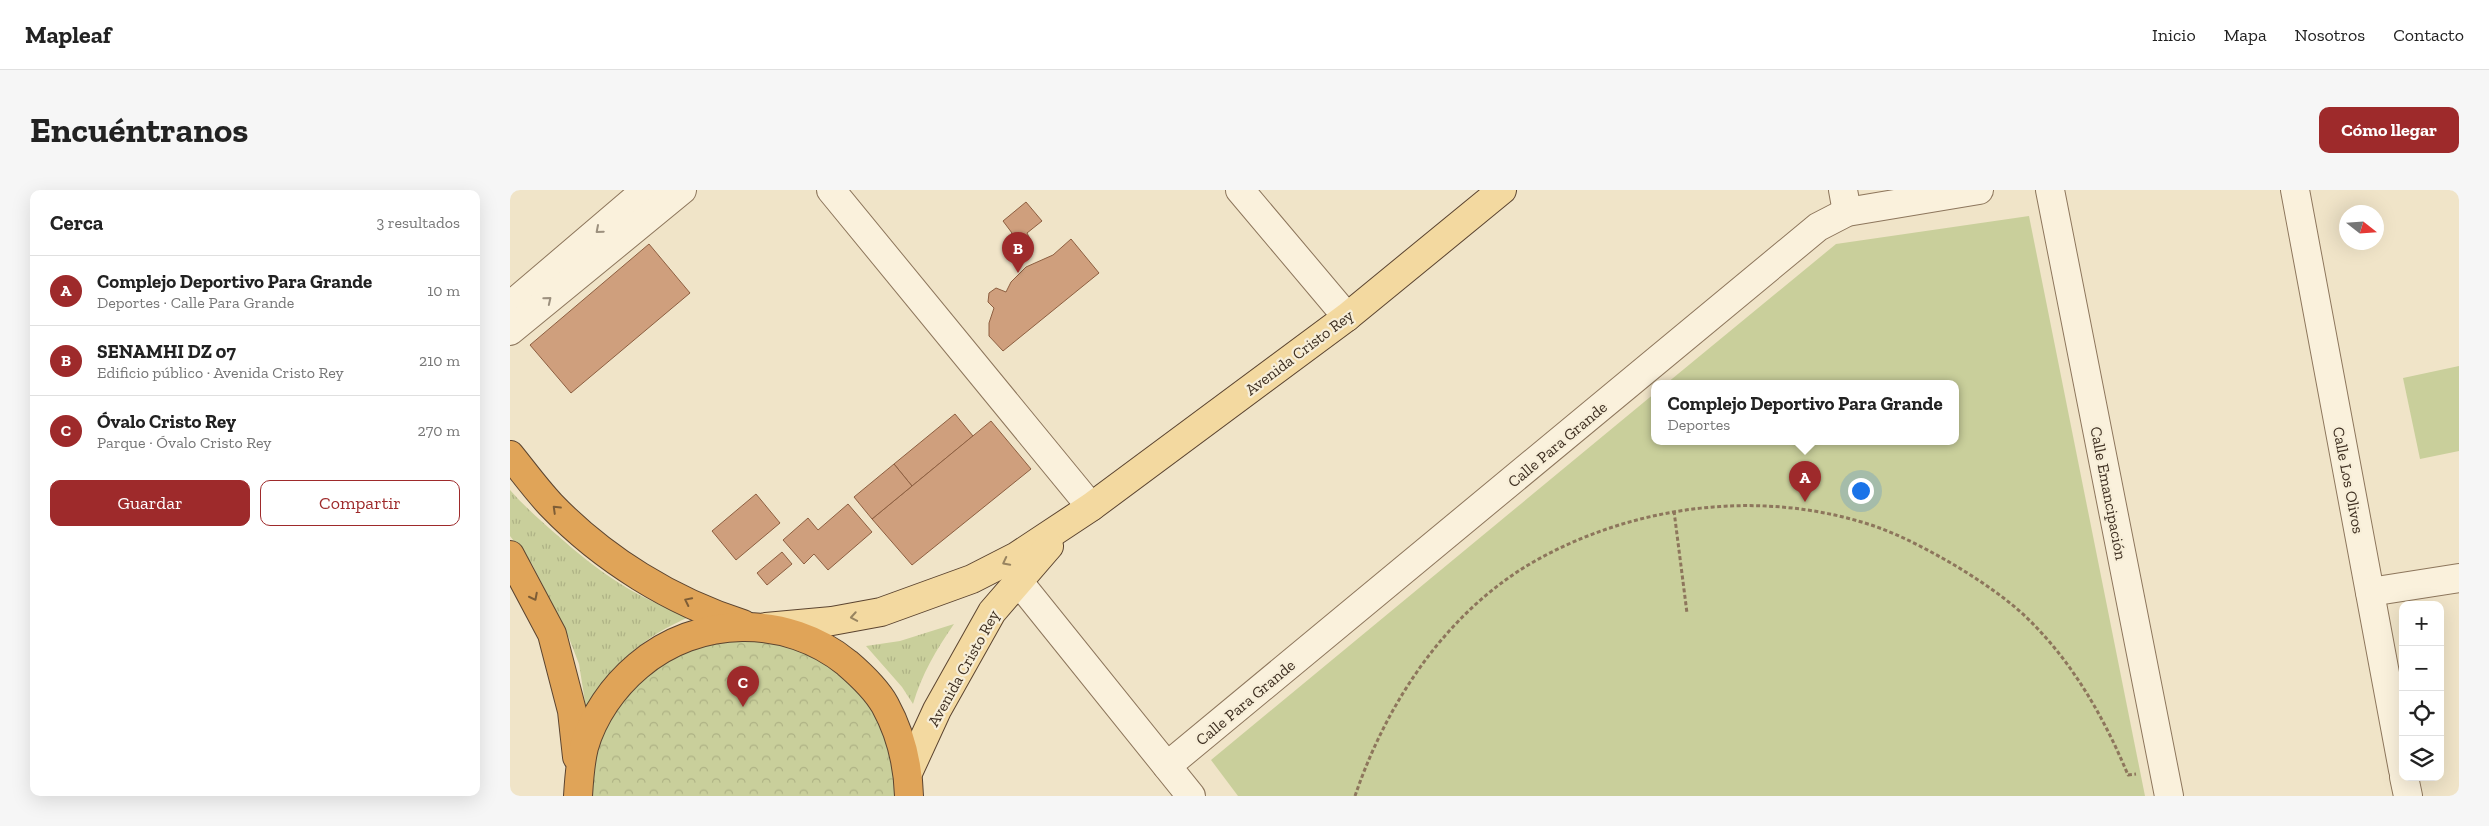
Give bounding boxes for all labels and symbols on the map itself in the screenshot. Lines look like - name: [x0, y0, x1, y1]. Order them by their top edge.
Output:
- north arrow: [2339, 205, 2384, 250]
- one-way arrow: [596, 224, 605, 233]
- pin: B: [1002, 232, 1034, 273]
- one-way arrow: [542, 297, 551, 306]
- street label: Avenida Cristo Rey: [1242, 305, 1358, 399]
- street label: Calle Para Grande: [1504, 397, 1611, 491]
- street label: Calle Emancipación: [2086, 425, 2131, 562]
- street label: Calle Los Olivos: [2329, 425, 2368, 535]
- pin: A: [1789, 461, 1821, 502]
- your location: [1848, 478, 1874, 504]
- one-way arrow: [552, 506, 561, 515]
- one-way arrow: [1002, 556, 1011, 566]
- one-way arrow: [528, 592, 538, 601]
- one-way arrow: [684, 597, 693, 607]
- street label: Avenida Cristo Rey: [924, 606, 1004, 730]
- one-way arrow: [850, 611, 858, 621]
- street label: Calle Para Grande: [1192, 655, 1299, 749]
- pin: C: [727, 666, 759, 707]

